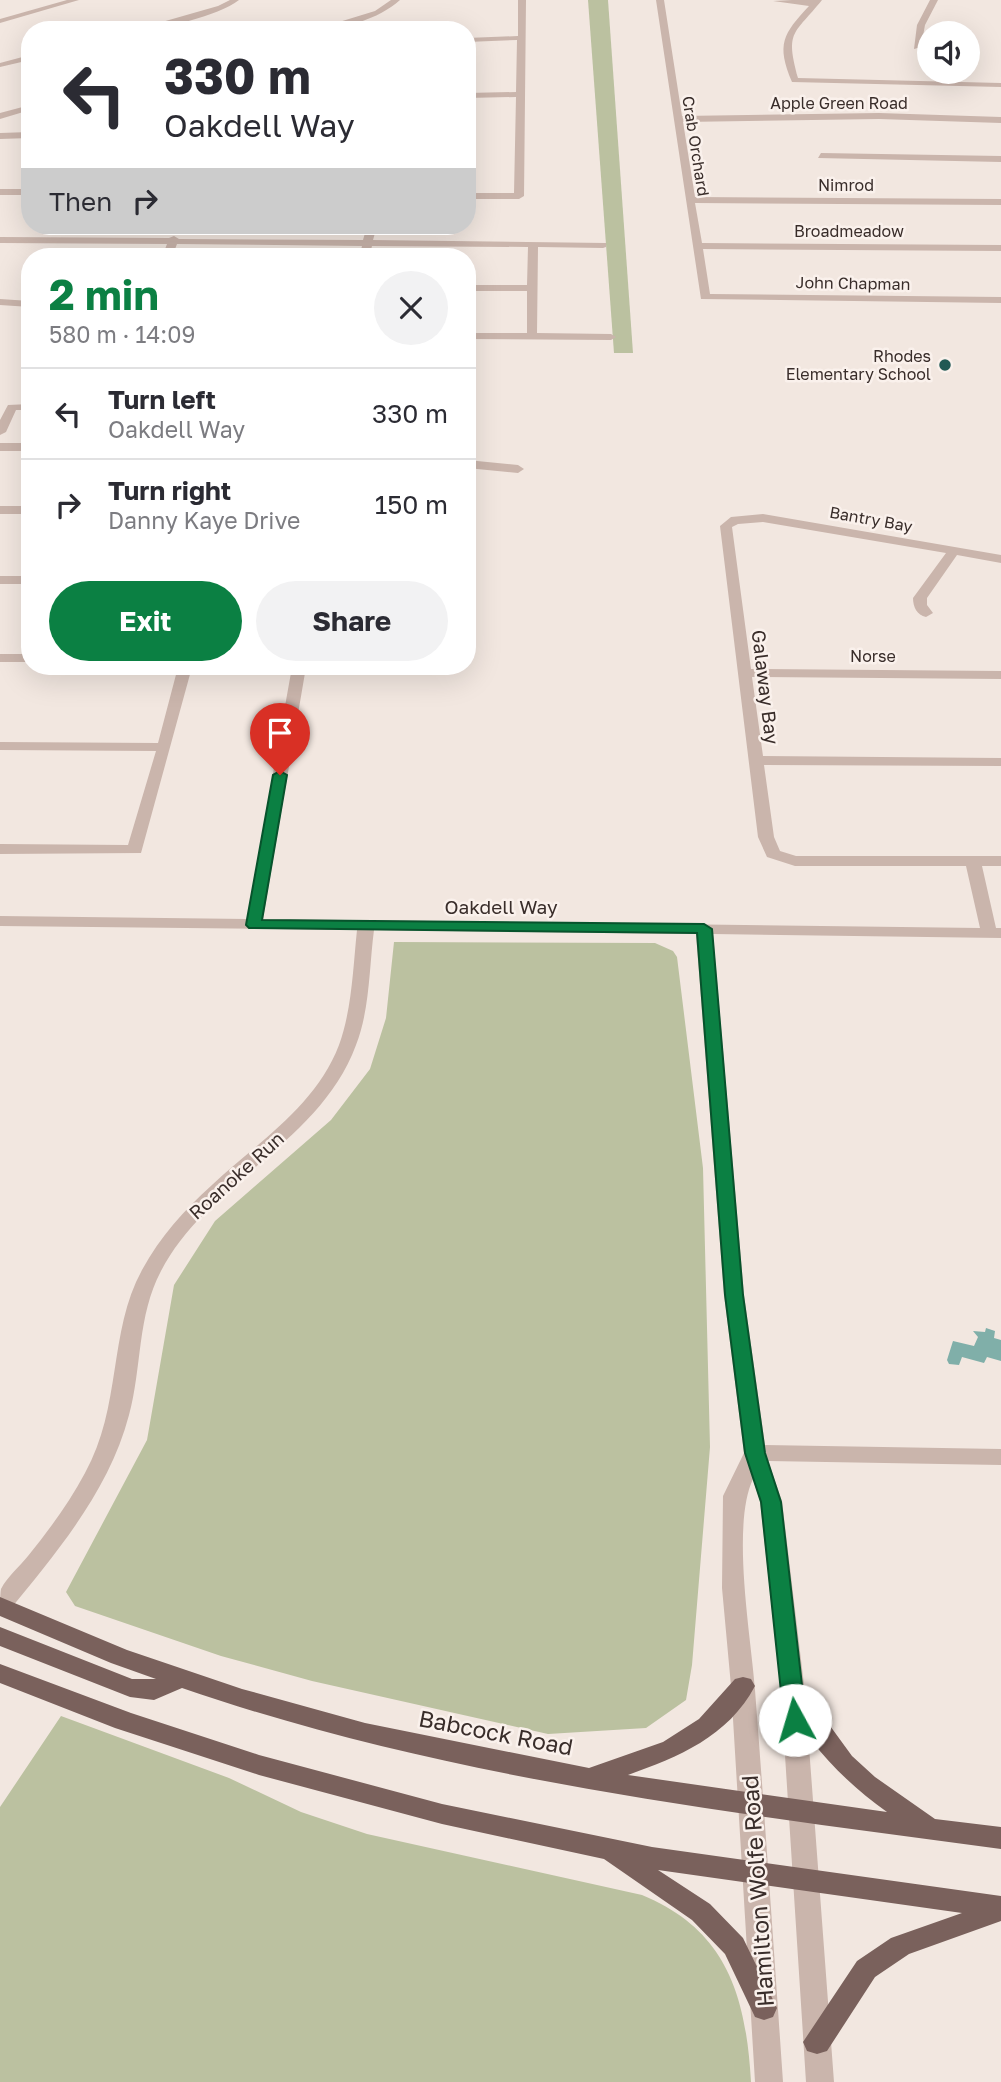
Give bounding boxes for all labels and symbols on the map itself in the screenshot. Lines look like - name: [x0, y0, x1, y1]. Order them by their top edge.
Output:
- street label: Apple Green Road: [770, 93, 908, 113]
- street label: Crab Orchard: [678, 94, 714, 198]
- street label: Nimrod: [818, 175, 874, 195]
- street label: Broadmeadow: [794, 221, 904, 241]
- street label: John Chapman: [795, 272, 911, 294]
- place label: Rhodes Elementary School: [786, 346, 931, 384]
- marker: Rhodes Elementary School: [937, 357, 953, 373]
- street label: Bantry Bay: [828, 502, 914, 536]
- street label: Galaway Bay: [748, 628, 784, 746]
- street label: Norse: [850, 646, 896, 666]
- pin: [250, 703, 310, 775]
- street label: Oakdell Way: [444, 895, 558, 918]
- street label: Roanoke Run: [184, 1126, 288, 1224]
- position arrow: [758, 1683, 832, 1757]
- street label: Babcock Road: [417, 1703, 575, 1761]
- street label: Hamilton Wolfe Road: [735, 1774, 779, 2008]

